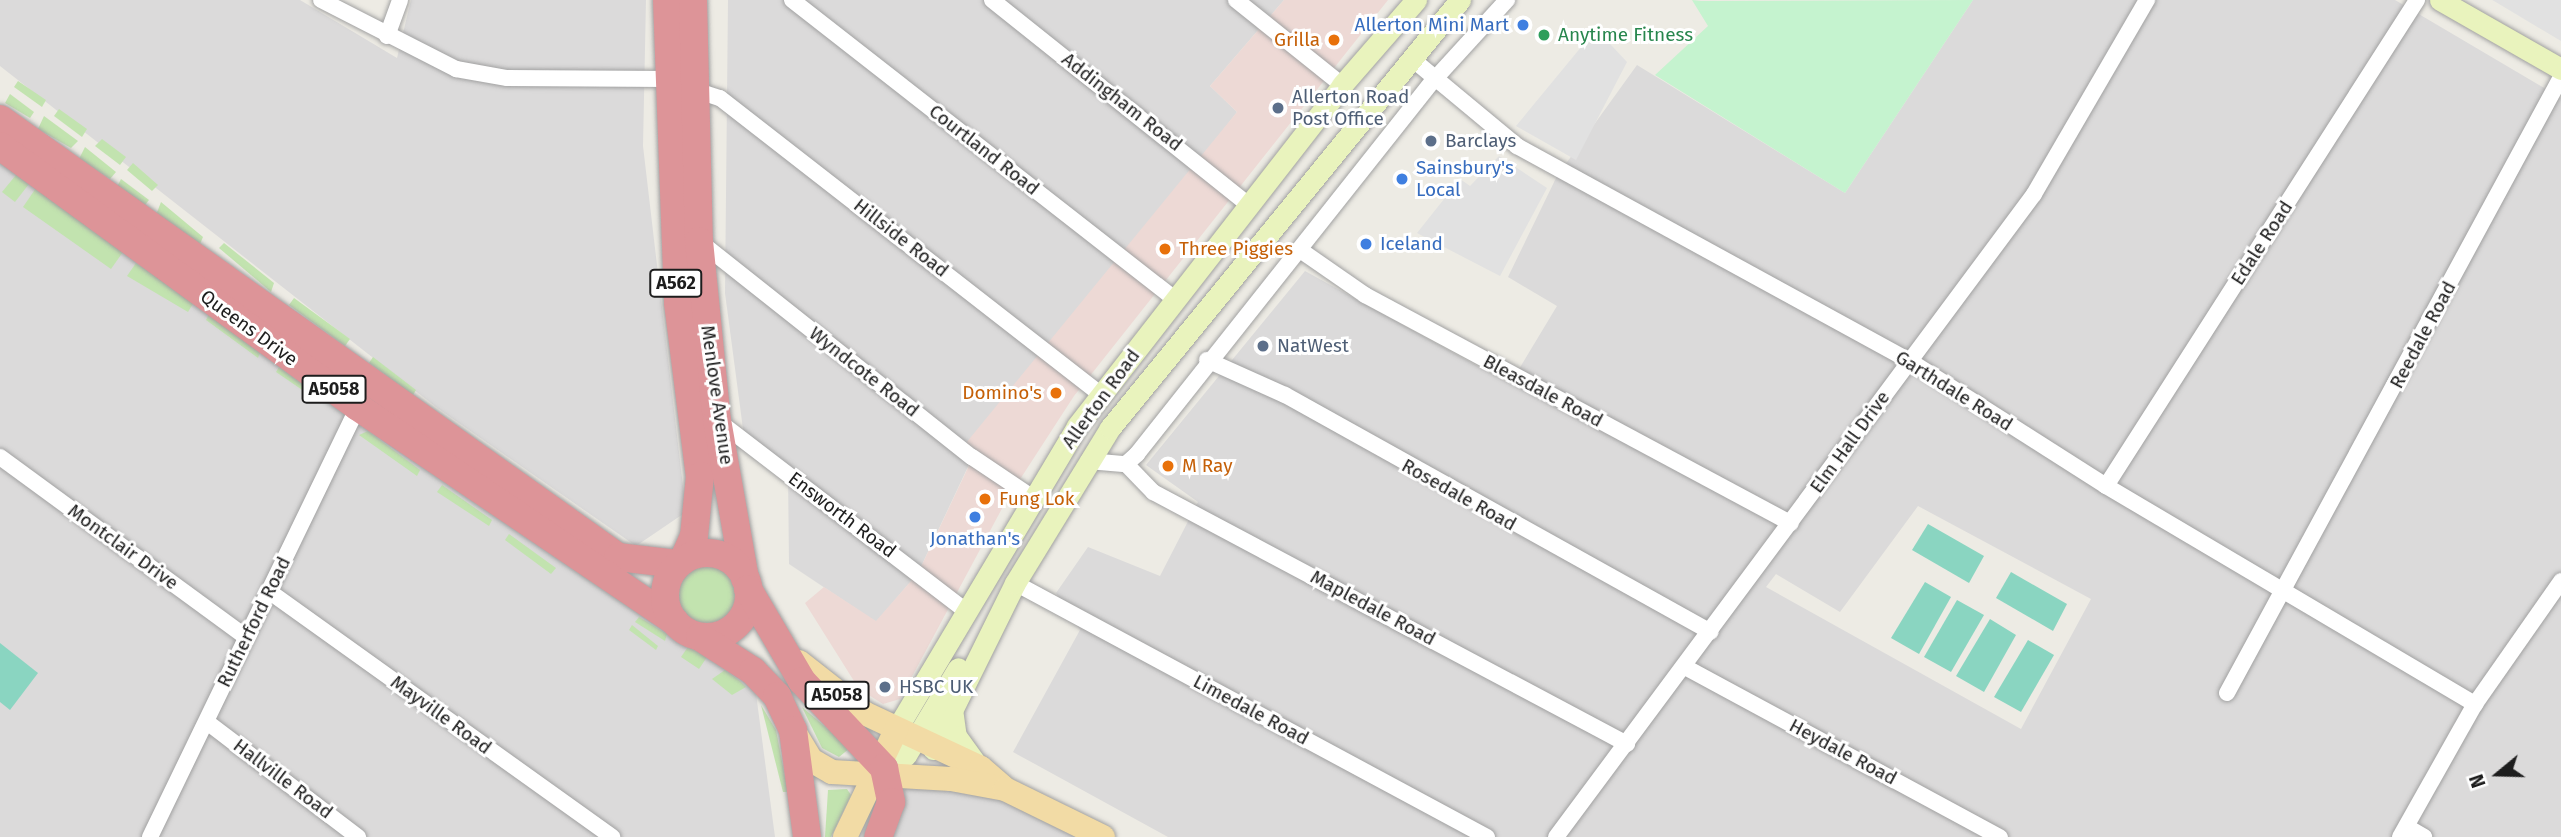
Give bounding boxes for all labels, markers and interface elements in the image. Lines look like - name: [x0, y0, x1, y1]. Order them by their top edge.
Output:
- place label: Allerton Mini Mart: [1355, 14, 1509, 36]
- marker: Allerton Mini Mart: [1515, 17, 1531, 33]
- place label: Anytime Fitness: [1558, 24, 1693, 46]
- marker: Anytime Fitness: [1536, 27, 1552, 43]
- place label: Grilla: [1274, 29, 1320, 51]
- marker: Grilla: [1326, 32, 1342, 48]
- street label: Addingham Road: [1057, 48, 1187, 156]
- place label: Allerton Road Post Office: [1292, 86, 1409, 130]
- street label: Courtland Road: [924, 100, 1044, 200]
- marker: Allerton Road Post Office: [1270, 100, 1286, 116]
- place label: Barclays: [1445, 130, 1516, 152]
- marker: Barclays: [1423, 133, 1439, 149]
- place label: Sainsbury's Local: [1416, 157, 1514, 201]
- marker: Sainsbury's Local: [1394, 171, 1410, 187]
- street label: Hillside Road: [849, 194, 953, 282]
- street label: Edale Road: [2226, 197, 2298, 289]
- place label: Iceland: [1380, 233, 1443, 255]
- marker: Iceland: [1358, 236, 1374, 252]
- place label: Three Piggies: [1179, 238, 1293, 260]
- marker: Three Piggies: [1157, 241, 1173, 257]
- road number: A562: [648, 268, 704, 298]
- street label: Reedale Road: [2385, 278, 2461, 392]
- street label: Queens Drive: [196, 285, 302, 371]
- street label: Wyndcote Road: [805, 322, 923, 422]
- street label: Menlove Avenue: [696, 324, 738, 466]
- place label: NatWest: [1277, 335, 1349, 357]
- marker: NatWest: [1255, 338, 1271, 354]
- street label: Allerton Road: [1057, 345, 1145, 453]
- street label: Garthdale Road: [1891, 346, 2017, 436]
- street label: Bleasdale Road: [1479, 350, 1607, 432]
- road number: A5058: [301, 374, 367, 404]
- place label: Domino's: [962, 382, 1042, 404]
- marker: Domino's: [1048, 385, 1064, 401]
- street label: Elm Hall Drive: [1805, 386, 1895, 498]
- street label: Rosedale Road: [1398, 454, 1520, 536]
- place label: M Ray: [1182, 455, 1233, 477]
- marker: M Ray: [1160, 458, 1176, 474]
- street label: Ensworth Road: [784, 467, 900, 563]
- place label: Fung Lok: [999, 488, 1075, 510]
- marker: Fung Lok: [977, 491, 993, 507]
- street label: Montclair Drive: [63, 499, 183, 595]
- marker: Jonathan's: [967, 509, 983, 525]
- place label: Jonathan's: [930, 528, 1020, 550]
- street label: Rutherford Road: [213, 553, 295, 691]
- street label: Mapledale Road: [1307, 565, 1439, 651]
- street label: Limedale Road: [1189, 670, 1313, 750]
- street label: Mayville Road: [386, 671, 496, 759]
- place label: HSBC UK: [899, 676, 973, 698]
- marker: HSBC UK: [877, 679, 893, 695]
- road number: A5058: [804, 680, 870, 710]
- street label: Heydale Road: [1785, 714, 1901, 790]
- street label: Hallville Road: [229, 734, 337, 824]
- north arrow: [2463, 739, 2533, 809]
- text: N: [2465, 771, 2491, 791]

